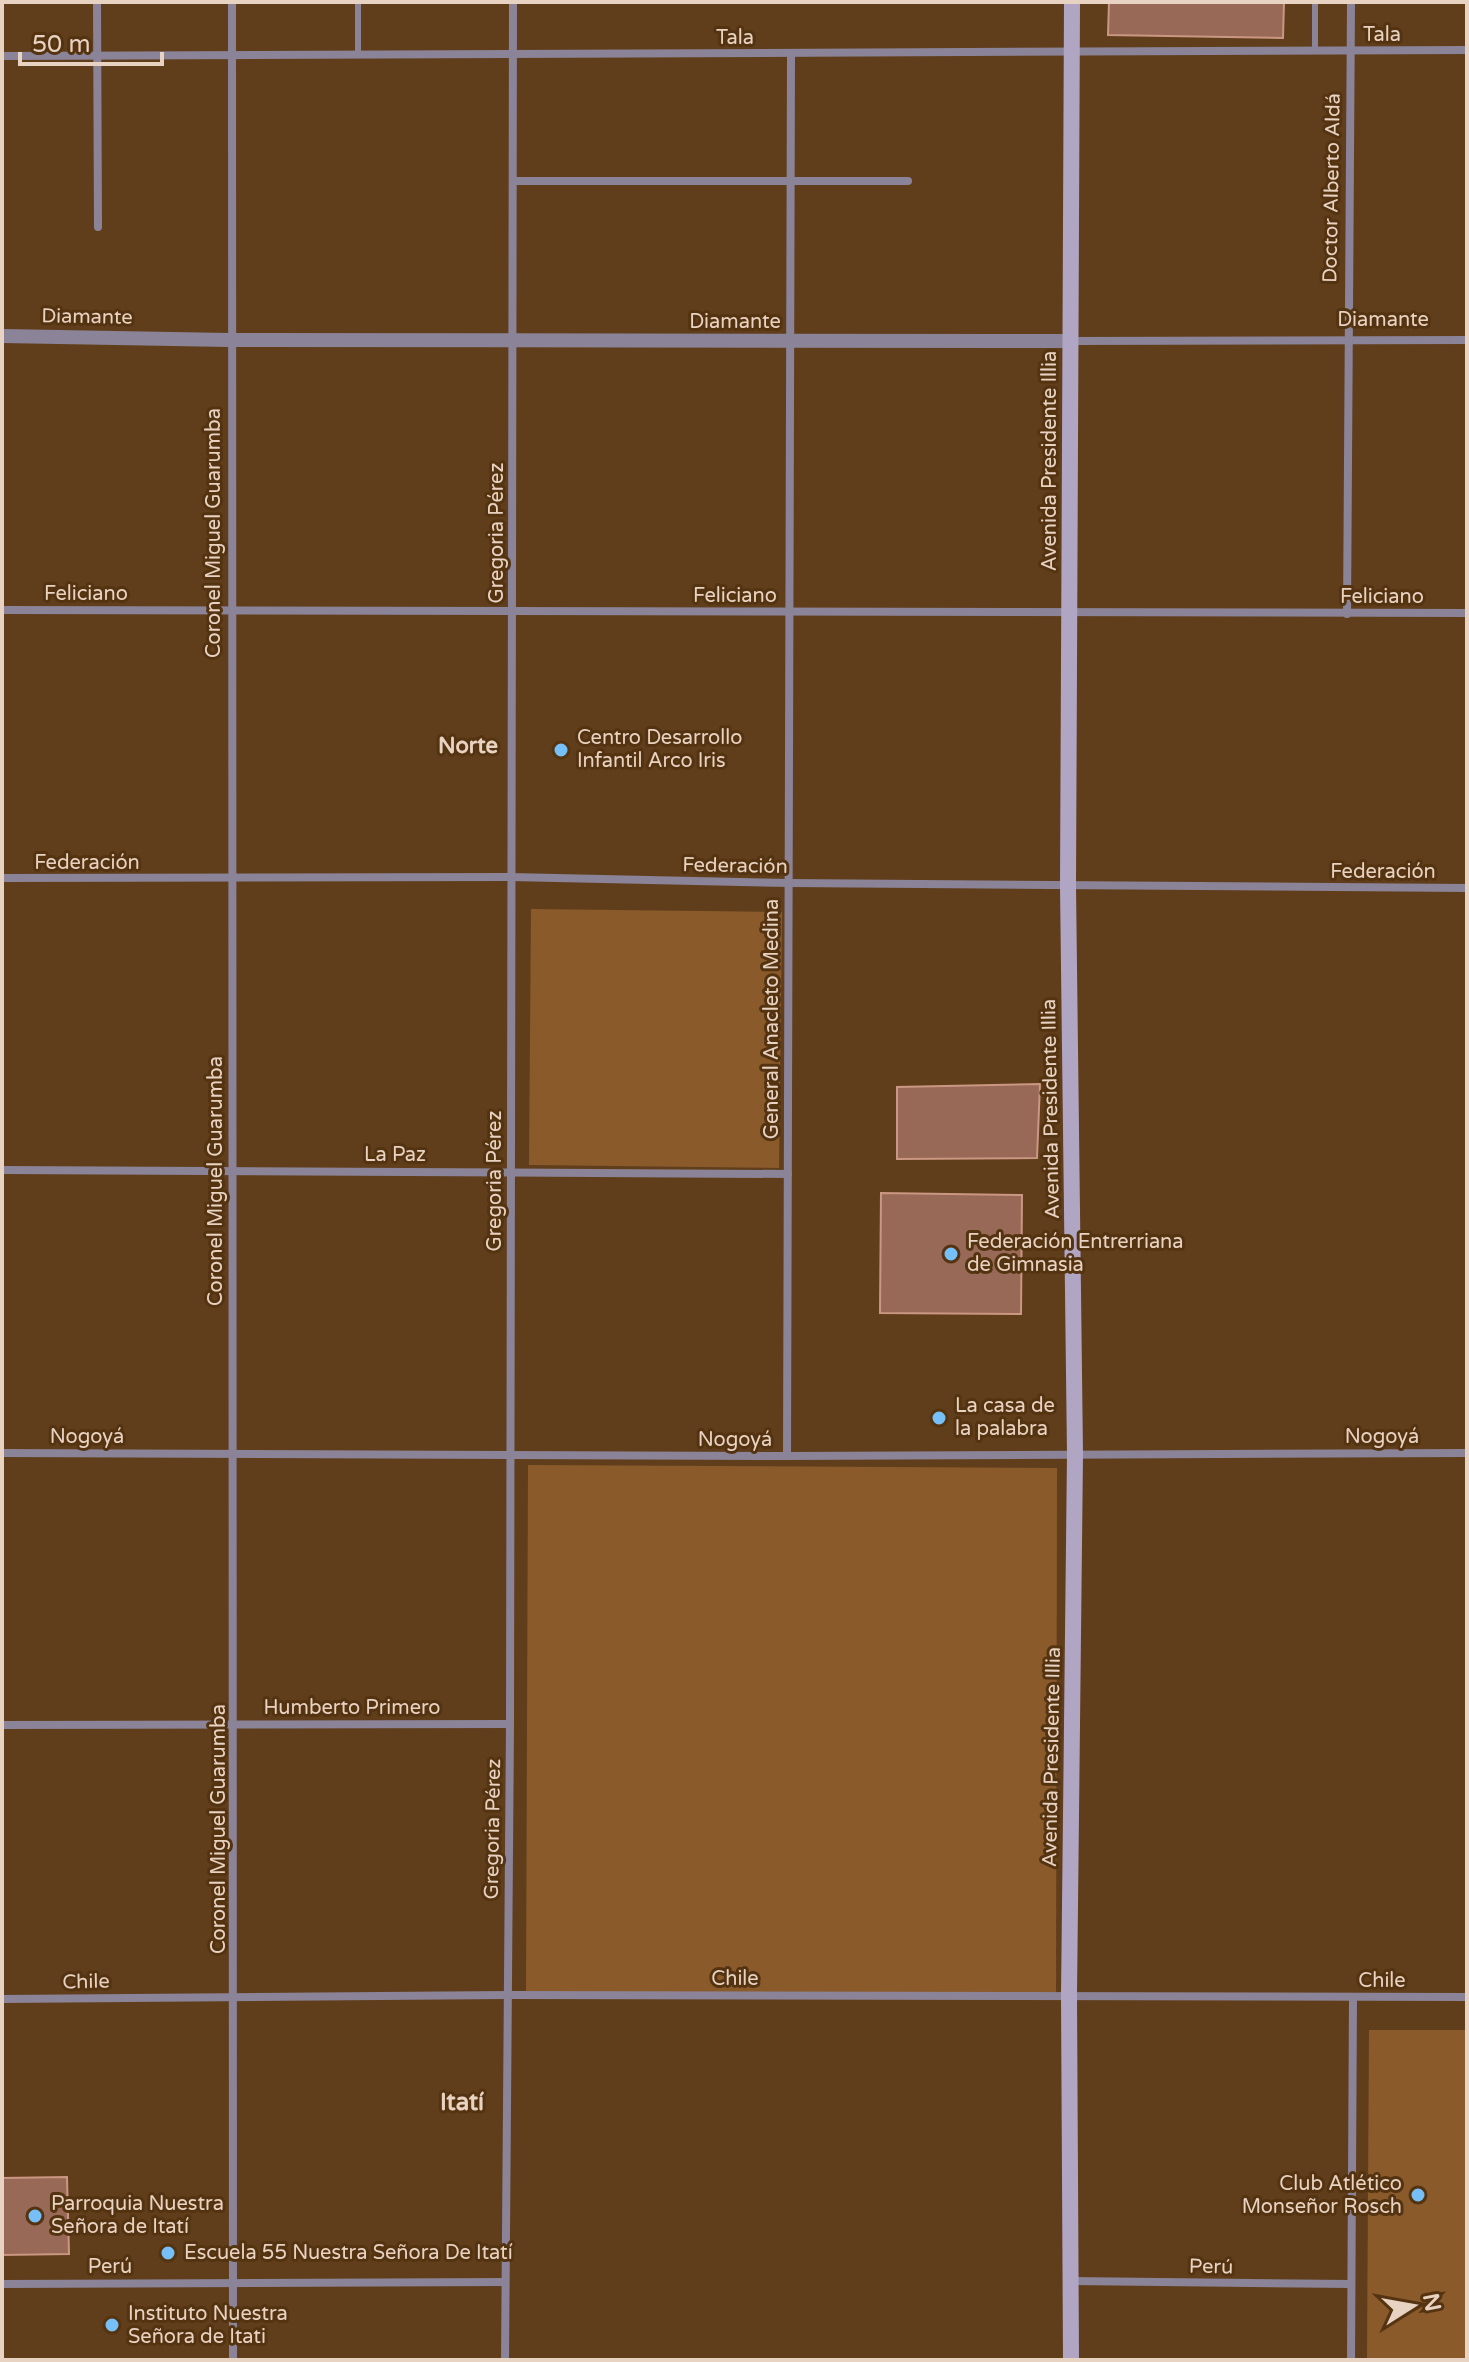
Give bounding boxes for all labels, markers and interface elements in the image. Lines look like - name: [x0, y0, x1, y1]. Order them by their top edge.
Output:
- scale bar: [20, 16, 162, 66]
- street label: Tala: [1363, 23, 1401, 47]
- street label: Tala: [716, 26, 754, 50]
- text: 50 m: [32, 30, 90, 59]
- street label: Doctor Alberto Aldá: [1318, 93, 1346, 283]
- street label: Diamante: [41, 304, 133, 330]
- street label: Diamante: [1337, 308, 1429, 332]
- street label: Diamante: [689, 310, 781, 334]
- street label: Avenida Presidente Illia: [1038, 351, 1062, 571]
- street label: Coronel Miguel Guarumba: [202, 408, 226, 658]
- street label: Gregoria Pérez: [485, 463, 509, 603]
- street label: Feliciano: [44, 582, 128, 606]
- street label: Feliciano: [693, 584, 777, 608]
- street label: Feliciano: [1340, 585, 1424, 609]
- place label: Centro Desarrollo Infantil Arco Iris: [577, 726, 742, 773]
- district label: Norte: [438, 733, 498, 759]
- marker: Centro Desarrollo Infantil Arco Iris: [552, 741, 570, 759]
- street label: Federación: [34, 851, 140, 875]
- street label: Federación: [682, 853, 788, 879]
- street label: Federación: [1330, 860, 1436, 884]
- street label: General Anacleto Medina: [760, 899, 784, 1139]
- street label: Avenida Presidente Illia: [1037, 999, 1065, 1219]
- street label: Coronel Miguel Guarumba: [204, 1056, 228, 1306]
- street label: Gregoria Pérez: [483, 1111, 507, 1251]
- street label: La Paz: [364, 1143, 426, 1167]
- place label: Federación Entrerriana de Gimnasia: [967, 1230, 1184, 1277]
- marker: Federación Entrerriana de Gimnasia: [942, 1245, 960, 1263]
- place label: La casa de la palabra: [955, 1394, 1055, 1441]
- marker: La casa de la palabra: [930, 1409, 948, 1427]
- street label: Nogoyá: [50, 1425, 124, 1449]
- street label: Nogoyá: [1345, 1425, 1419, 1449]
- street label: Nogoyá: [698, 1428, 772, 1452]
- street label: Avenida Presidente Illia: [1038, 1647, 1066, 1867]
- street label: Humberto Primero: [264, 1696, 440, 1720]
- street label: Coronel Miguel Guarumba: [207, 1704, 231, 1954]
- street label: Gregoria Pérez: [480, 1758, 506, 1900]
- street label: Chile: [711, 1967, 759, 1991]
- street label: Chile: [1358, 1969, 1406, 1993]
- street label: Chile: [62, 1970, 110, 1994]
- district label: Itatí: [440, 2088, 484, 2117]
- place label: Club Atlético Monseñor Rosch: [1242, 2172, 1402, 2219]
- marker: Club Atlético Monseñor Rosch: [1409, 2186, 1427, 2204]
- place label: Parroquia Nuestra Señora de Itatí: [51, 2192, 224, 2239]
- marker: Parroquia Nuestra Señora de Itatí: [26, 2207, 44, 2225]
- place label: Escuela 55 Nuestra Señora De Itatí: [184, 2241, 513, 2265]
- marker: Escuela 55 Nuestra Señora De Itatí: [159, 2244, 177, 2262]
- street label: Perú: [88, 2255, 132, 2279]
- street label: Perú: [1189, 2255, 1233, 2279]
- north arrow: [1373, 2266, 1453, 2346]
- text: N: [1417, 2291, 1446, 2314]
- place label: Instituto Nuestra Señora de Itati: [128, 2302, 288, 2349]
- marker: Instituto Nuestra Señora de Itati: [103, 2316, 121, 2334]

